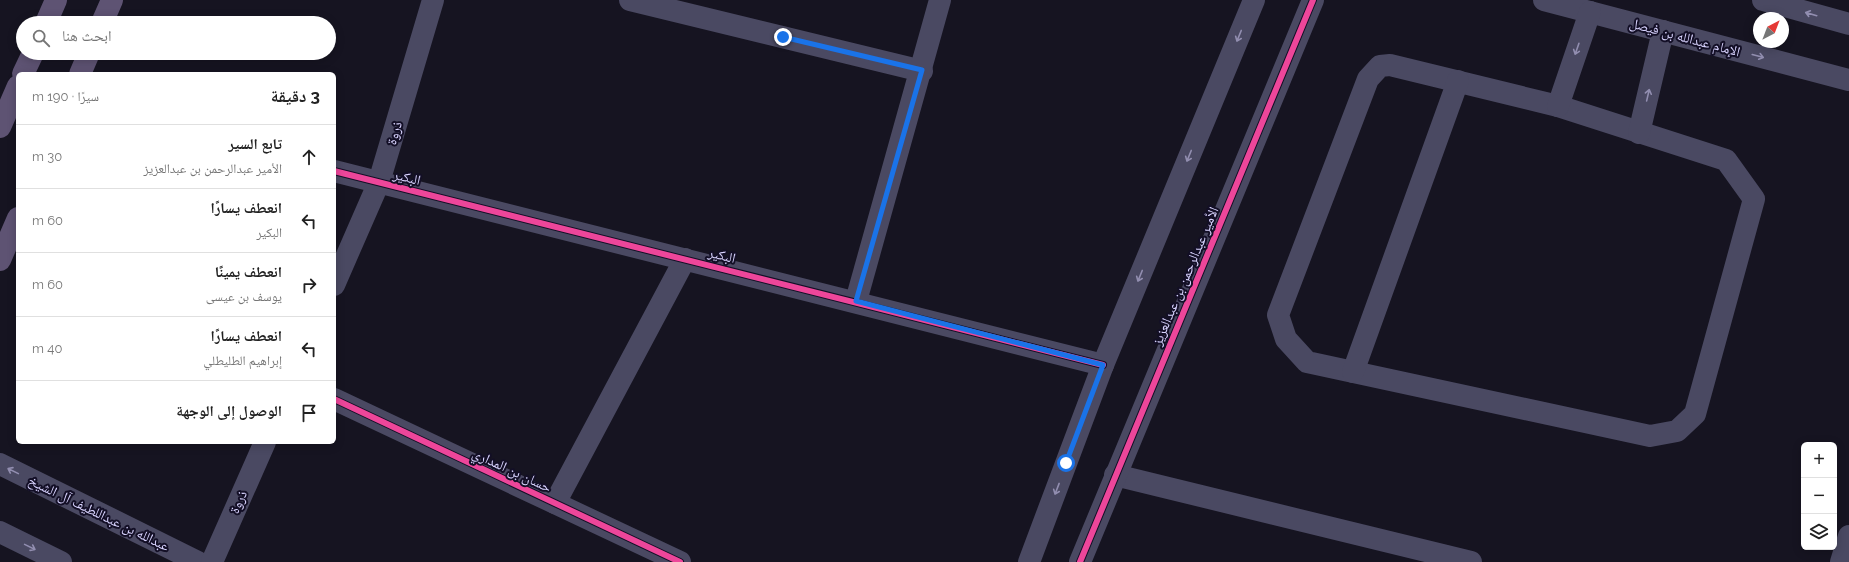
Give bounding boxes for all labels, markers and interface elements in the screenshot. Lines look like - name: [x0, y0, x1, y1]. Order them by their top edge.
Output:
- one-way arrow: [1805, 9, 1818, 17]
- north arrow: [1753, 12, 1789, 48]
- street label: الإمام عبدالله بن فيصل: [1627, 15, 1742, 61]
- search box: [16, 16, 336, 60]
- icon: search: [30, 27, 52, 49]
- text: ابحث هنا: [62, 27, 112, 45]
- route end: [774, 28, 792, 46]
- one-way arrow: [1235, 30, 1243, 42]
- one-way arrow: [1573, 43, 1581, 55]
- one-way arrow: [1751, 53, 1764, 60]
- text: 3 دقيقة: [271, 86, 320, 106]
- text: سيرًا · 190 m: [32, 89, 99, 104]
- one-way arrow: [1645, 89, 1652, 102]
- street label: ذروة: [383, 119, 406, 147]
- text: تابع السير: [228, 135, 282, 153]
- icon: ahead: [298, 146, 320, 168]
- text: 30 m: [32, 149, 62, 164]
- one-way arrow: [1185, 150, 1193, 162]
- text: الأمير عبدالرحمن بن عبدالعزيز: [144, 161, 282, 176]
- street label: البكير: [391, 166, 422, 189]
- text: انعطف يسارًا: [210, 199, 282, 217]
- street label: الأمير عبدالرحمن بن عبدالعزيز: [1148, 204, 1222, 349]
- icon: left: [298, 210, 320, 232]
- text: 60 m: [32, 213, 63, 228]
- text: البكير: [256, 225, 282, 240]
- street label: البكير: [706, 244, 737, 267]
- text: انعطف يمينًا: [215, 263, 282, 281]
- one-way arrow: [1135, 270, 1143, 282]
- icon: right: [298, 274, 320, 296]
- text: 60 m: [32, 277, 63, 292]
- text: يوسف بن عيسى: [206, 289, 282, 304]
- text: انعطف يسارًا: [210, 327, 282, 345]
- icon: left: [298, 338, 320, 360]
- text: 40 m: [32, 341, 62, 356]
- text: إبراهيم الطليطلي: [203, 353, 282, 368]
- text: الوصول إلى الوجهة: [176, 402, 282, 420]
- icon: arrive: [298, 402, 320, 424]
- map controls: [1801, 442, 1837, 550]
- button: +: [1801, 442, 1837, 478]
- street label: حسان بن المداري: [468, 445, 554, 499]
- route start: [1057, 454, 1075, 472]
- one-way arrow: [7, 466, 19, 474]
- street label: عبدالله بن عبداللطيف آل الشيخ: [25, 472, 172, 556]
- button: −: [1801, 478, 1837, 514]
- one-way arrow: [1052, 482, 1060, 494]
- street label: ذروة: [226, 488, 251, 516]
- button: layers: [1801, 514, 1837, 550]
- one-way arrow: [24, 544, 36, 551]

